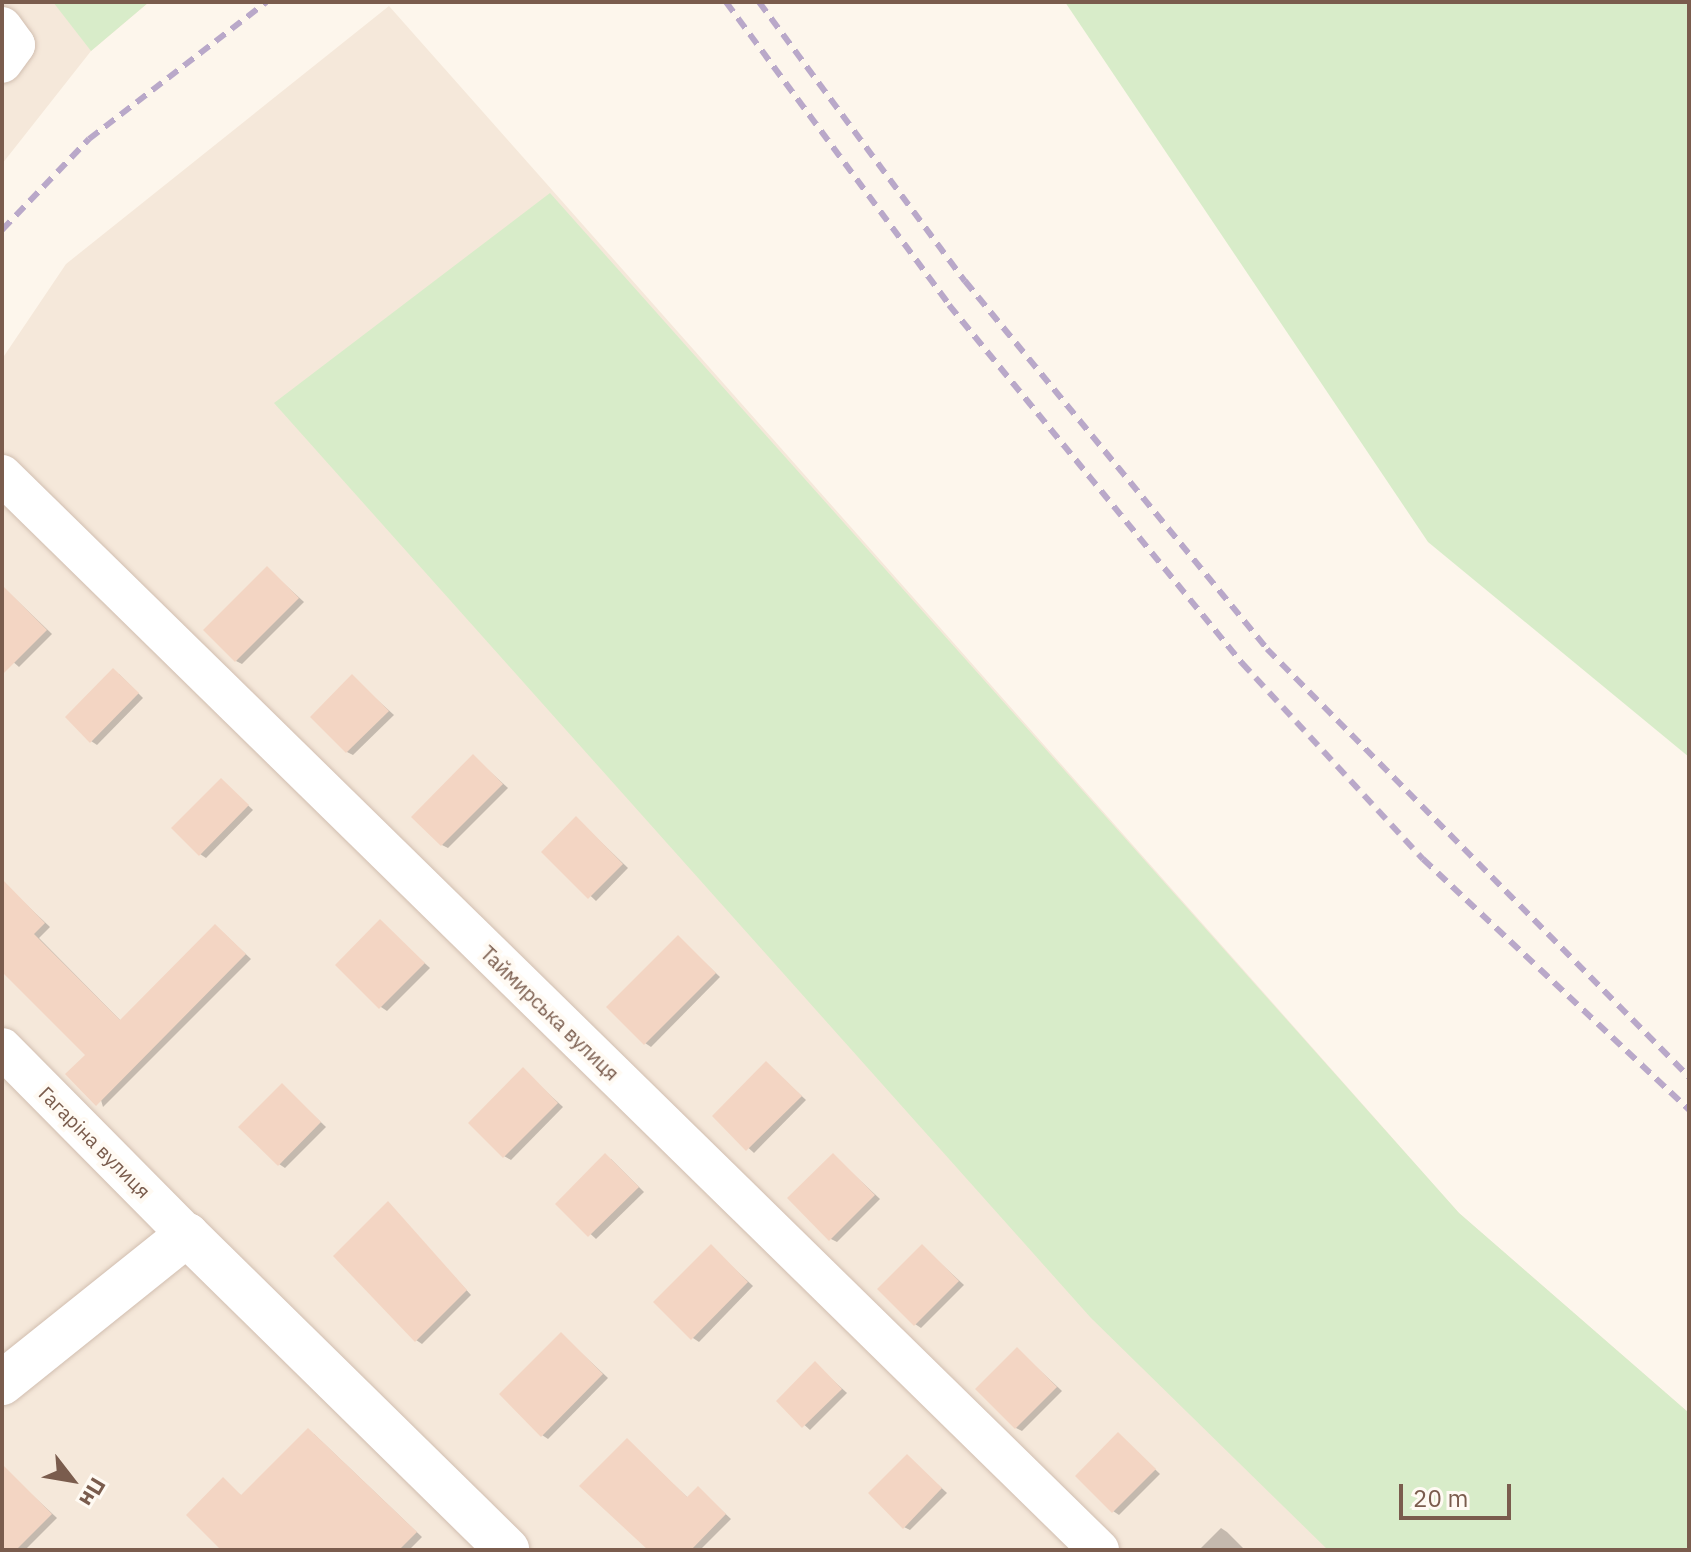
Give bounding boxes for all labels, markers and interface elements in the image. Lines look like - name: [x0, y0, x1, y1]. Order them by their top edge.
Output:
- street label: Таймирська вулиця: [476, 941, 624, 1085]
- street label: Гагаріна вулиця: [34, 1081, 156, 1203]
- north arrow: [32, 1440, 112, 1520]
- scale bar: [1403, 1468, 1515, 1518]
- text: Пн: [73, 1473, 113, 1513]
- text: 20 m: [1413, 1482, 1468, 1514]

